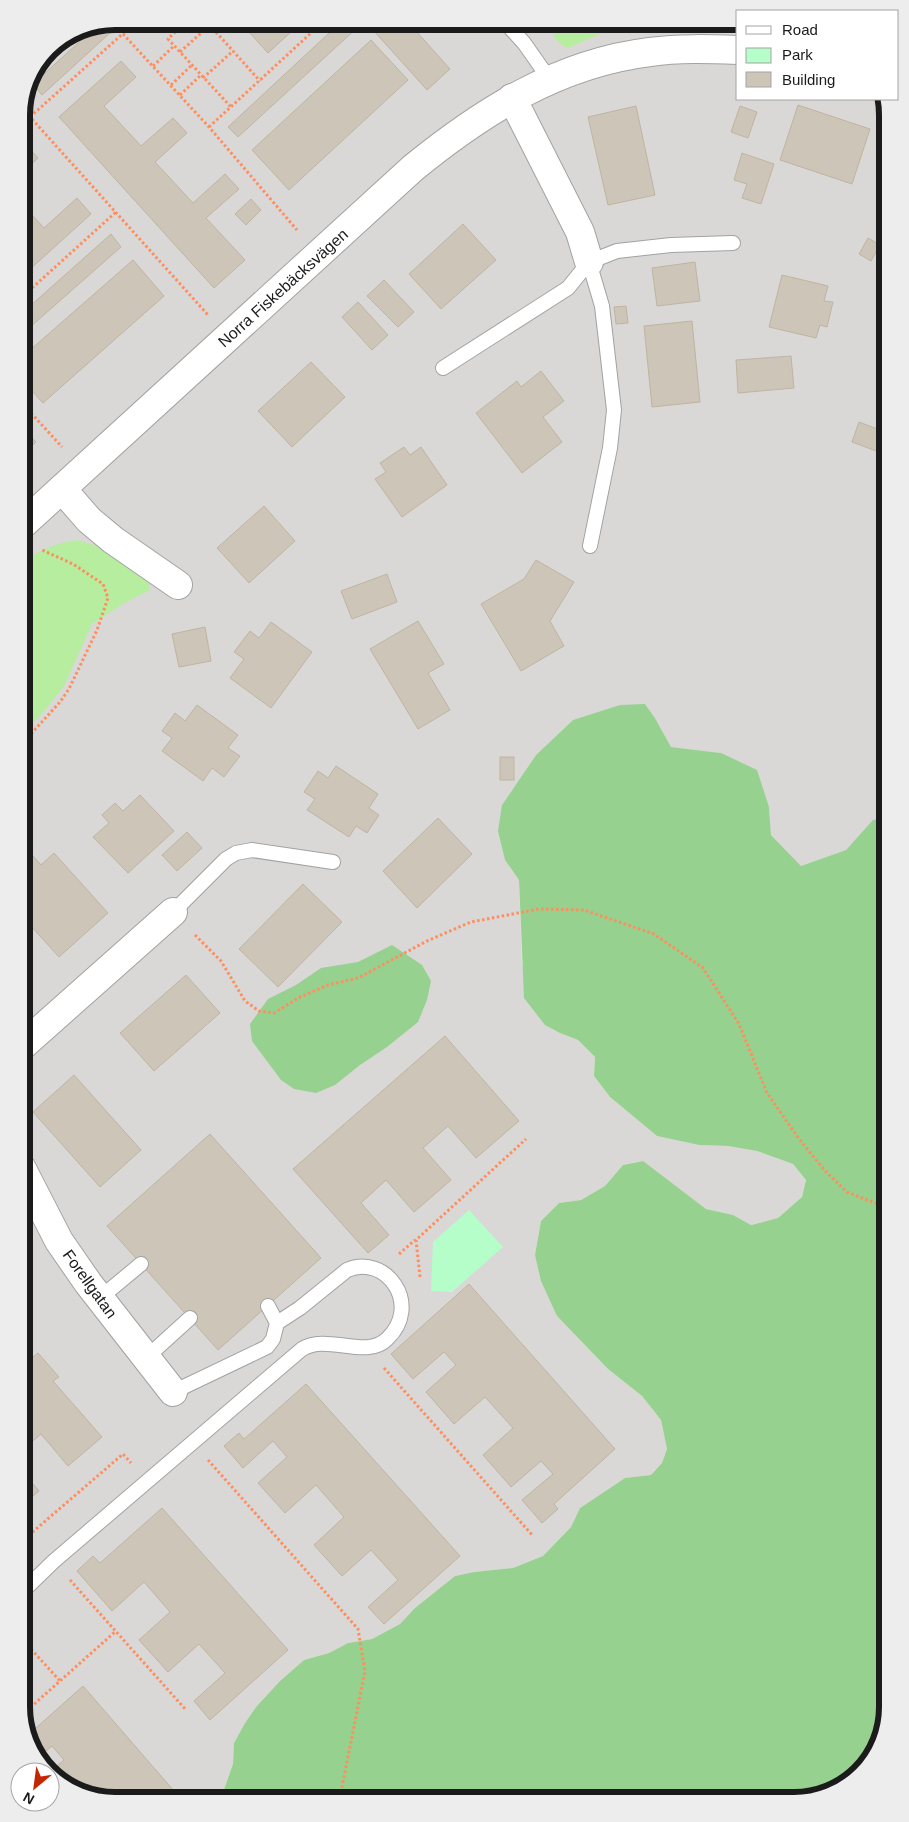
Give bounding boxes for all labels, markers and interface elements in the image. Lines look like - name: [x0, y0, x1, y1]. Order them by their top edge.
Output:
- legend: [736, 10, 899, 100]
- text: Road: [782, 21, 818, 38]
- text: Park: [782, 46, 813, 63]
- text: Building: [782, 71, 835, 88]
- street label: Norra Fiskebäcksvägen: [215, 225, 351, 351]
- street label: Forellgatan: [60, 1247, 120, 1321]
- north arrow: [10, 1762, 60, 1812]
- text: N: [20, 1789, 37, 1808]

